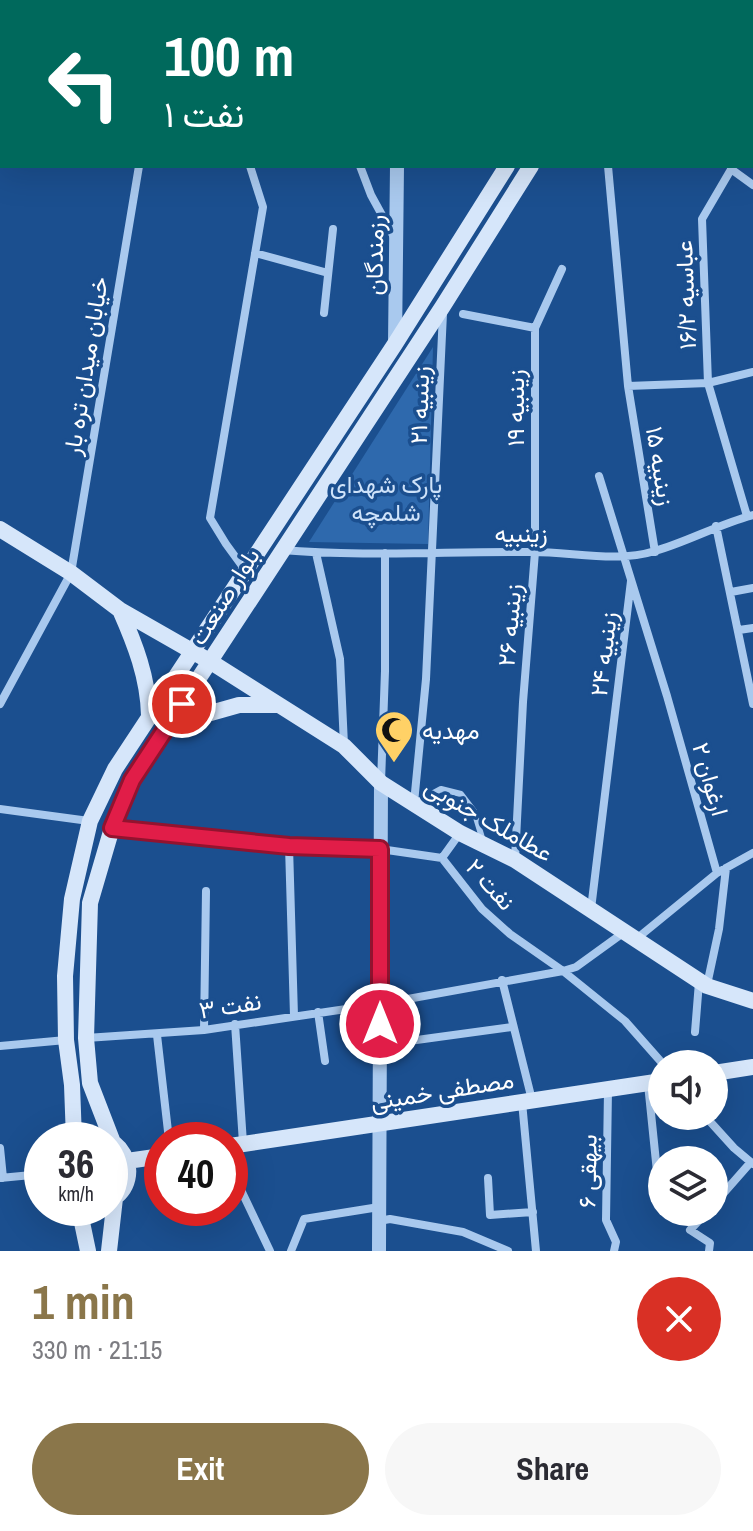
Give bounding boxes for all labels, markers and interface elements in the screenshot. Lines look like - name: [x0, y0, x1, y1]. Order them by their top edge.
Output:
- text: 100 m: [164, 18, 294, 93]
- icon: left: [32, 32, 136, 136]
- text: نفت ۱: [164, 90, 244, 138]
- street label: رزمندگان: [357, 214, 391, 296]
- street label: عباسیه ۱۶/۲: [667, 240, 703, 350]
- street label: خیابان میدان تره بار: [55, 274, 115, 459]
- street label: زینبیه ۲۱: [402, 365, 436, 445]
- street label: زینبیه ۱۹: [499, 369, 531, 447]
- street label: زینبیه ۱۵: [639, 424, 683, 508]
- park label: پارک شهدای شلمچه: [330, 468, 442, 529]
- street label: زینبیه: [494, 517, 548, 549]
- street label: بلوار صنعت: [182, 541, 266, 651]
- street label: زینبیه ۲۶: [489, 582, 529, 668]
- street label: زینبیه ۲۴: [582, 610, 624, 698]
- pin: [148, 670, 216, 738]
- icon: arrive: [160, 682, 204, 726]
- mosque icon: مهدیه: [373, 709, 415, 764]
- place label: مهدیه: [422, 714, 479, 746]
- street label: ارغوان ۲: [685, 739, 737, 819]
- street label: عطاملک جنوبی: [419, 769, 559, 869]
- street label: نفت ۲: [459, 851, 523, 917]
- position arrow: [338, 982, 422, 1066]
- street label: نفت ۳: [197, 984, 263, 1026]
- map controls: [648, 1050, 728, 1226]
- button: sound: [648, 1050, 728, 1130]
- street label: مصطفی خمینی: [368, 1063, 516, 1117]
- speed limit sign: 40: [144, 1122, 248, 1226]
- street label: بیهقی ۶: [570, 1134, 604, 1208]
- text: 36: [58, 1137, 94, 1190]
- button: layers: [648, 1146, 728, 1226]
- text: km/h: [58, 1180, 94, 1207]
- text: 1 min: [32, 1269, 135, 1334]
- button: close: [637, 1277, 721, 1361]
- text: 330 m · 21:15: [32, 1332, 162, 1367]
- button: Exit: [32, 1423, 369, 1515]
- button: Share: [385, 1423, 721, 1515]

